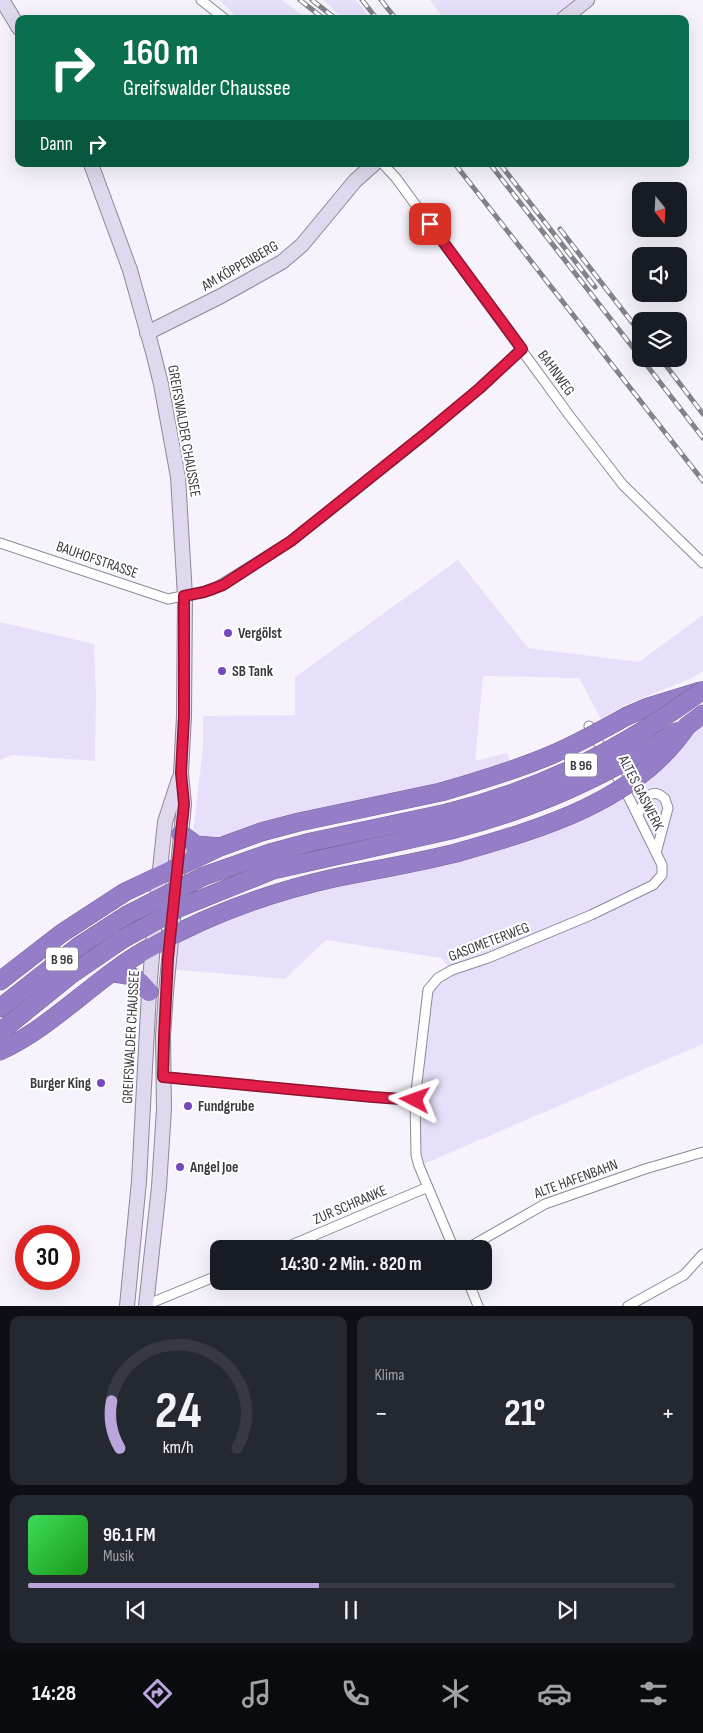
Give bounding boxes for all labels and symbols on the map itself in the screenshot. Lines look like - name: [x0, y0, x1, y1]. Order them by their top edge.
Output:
- north arrow: [632, 182, 688, 238]
- pin: [409, 203, 451, 245]
- street label: AM KÖPPENBERG: [197, 236, 282, 296]
- street label: BAHNWEG: [533, 347, 579, 399]
- street label: GREIFSWALDER CHAUSSEE: [163, 364, 205, 498]
- street label: BAUHOFSTRASSE: [54, 537, 140, 583]
- place label: Vergölst: [238, 624, 282, 643]
- marker: Vergölst: [222, 627, 234, 639]
- place label: SB Tank: [232, 662, 274, 681]
- marker: SB Tank: [216, 665, 228, 677]
- street label: ALTES GASWERK: [613, 751, 668, 834]
- road number: B 96: [565, 754, 597, 776]
- street label: GASOMETERWEG: [446, 918, 532, 966]
- road number: B 96: [46, 948, 78, 971]
- street label: GREIFSWALDER CHAUSSEE: [118, 970, 144, 1104]
- position arrow: [388, 1073, 440, 1125]
- place label: Burger King: [30, 1074, 92, 1093]
- marker: Burger King: [95, 1077, 107, 1089]
- place label: Fundgrube: [198, 1097, 254, 1116]
- marker: Fundgrube: [182, 1100, 194, 1112]
- street label: ALTE HAFENBAHN: [531, 1155, 620, 1203]
- place label: Angel Joe: [189, 1158, 238, 1177]
- marker: Angel Joe: [174, 1161, 186, 1173]
- street label: ZUR SCHRANKE: [310, 1181, 390, 1229]
- speed limit sign: 30: [15, 1225, 80, 1290]

